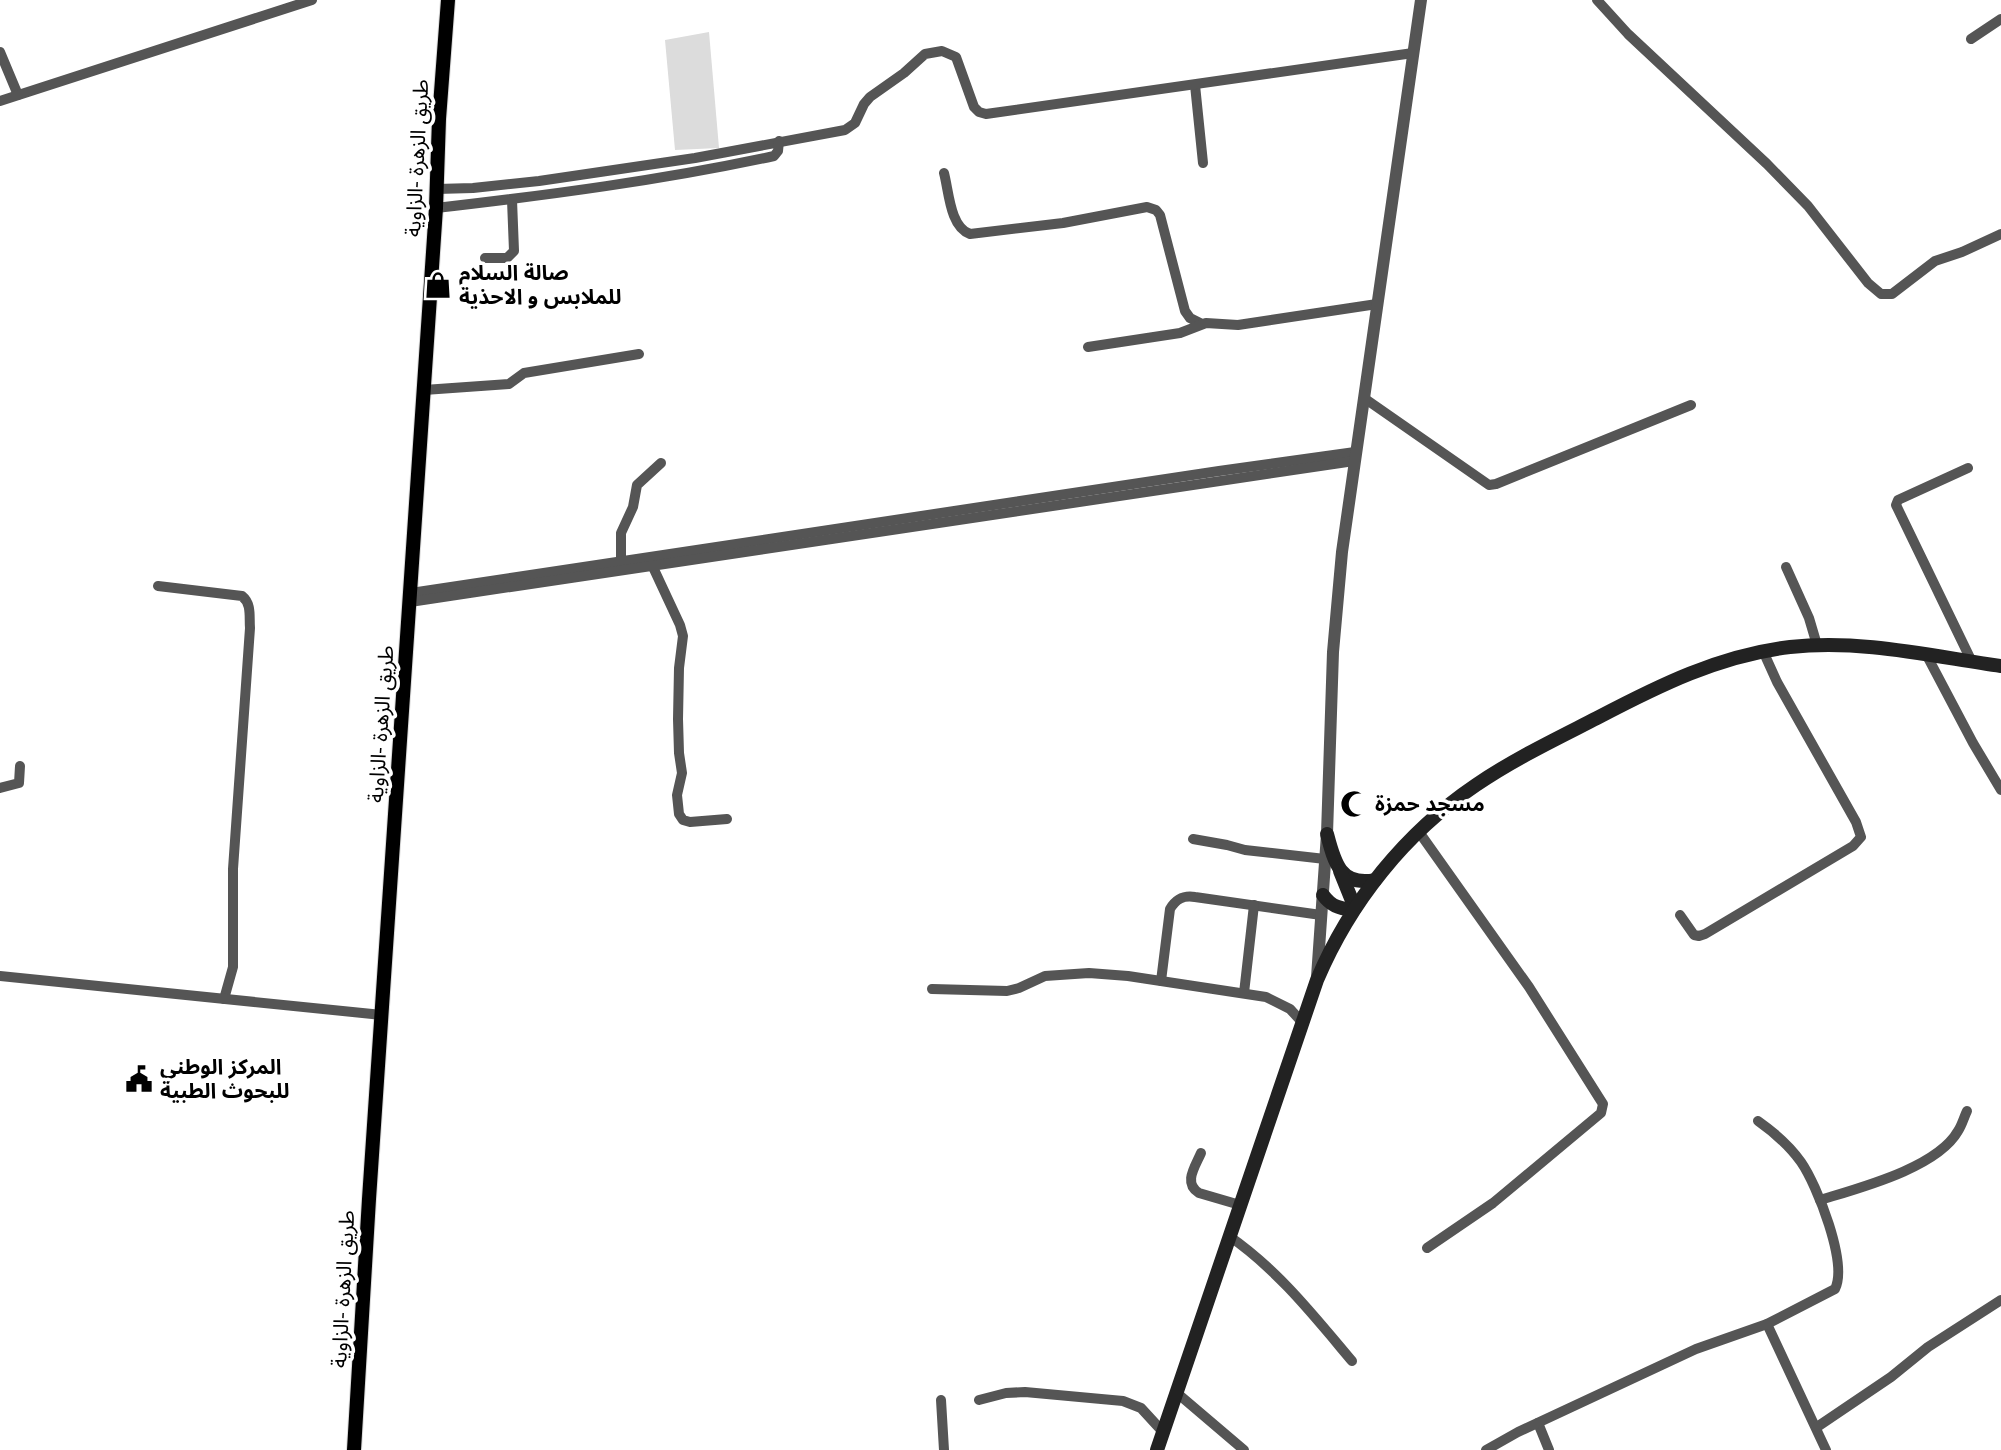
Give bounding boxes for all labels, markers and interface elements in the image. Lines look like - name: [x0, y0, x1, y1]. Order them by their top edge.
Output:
- street label: طريق الزهرة -الزاوية: [398, 78, 434, 238]
- place label: صالة السلام للملابس و الاحذية: [459, 258, 622, 310]
- shop icon: صالة السلام للملابس و الاحذية: [423, 270, 453, 300]
- street label: طريق الزهرة -الزاوية: [361, 644, 399, 804]
- mosque icon: مسجد حمزة: [1339, 789, 1369, 819]
- place label: مسجد حمزة: [1375, 789, 1485, 817]
- place label: المركز الوطني للبحوث الطبية: [160, 1052, 290, 1104]
- public building icon: المركز الوطني للبحوث الطبية: [124, 1064, 154, 1094]
- street label: طريق الزهرة -الزاوية: [324, 1209, 360, 1369]

